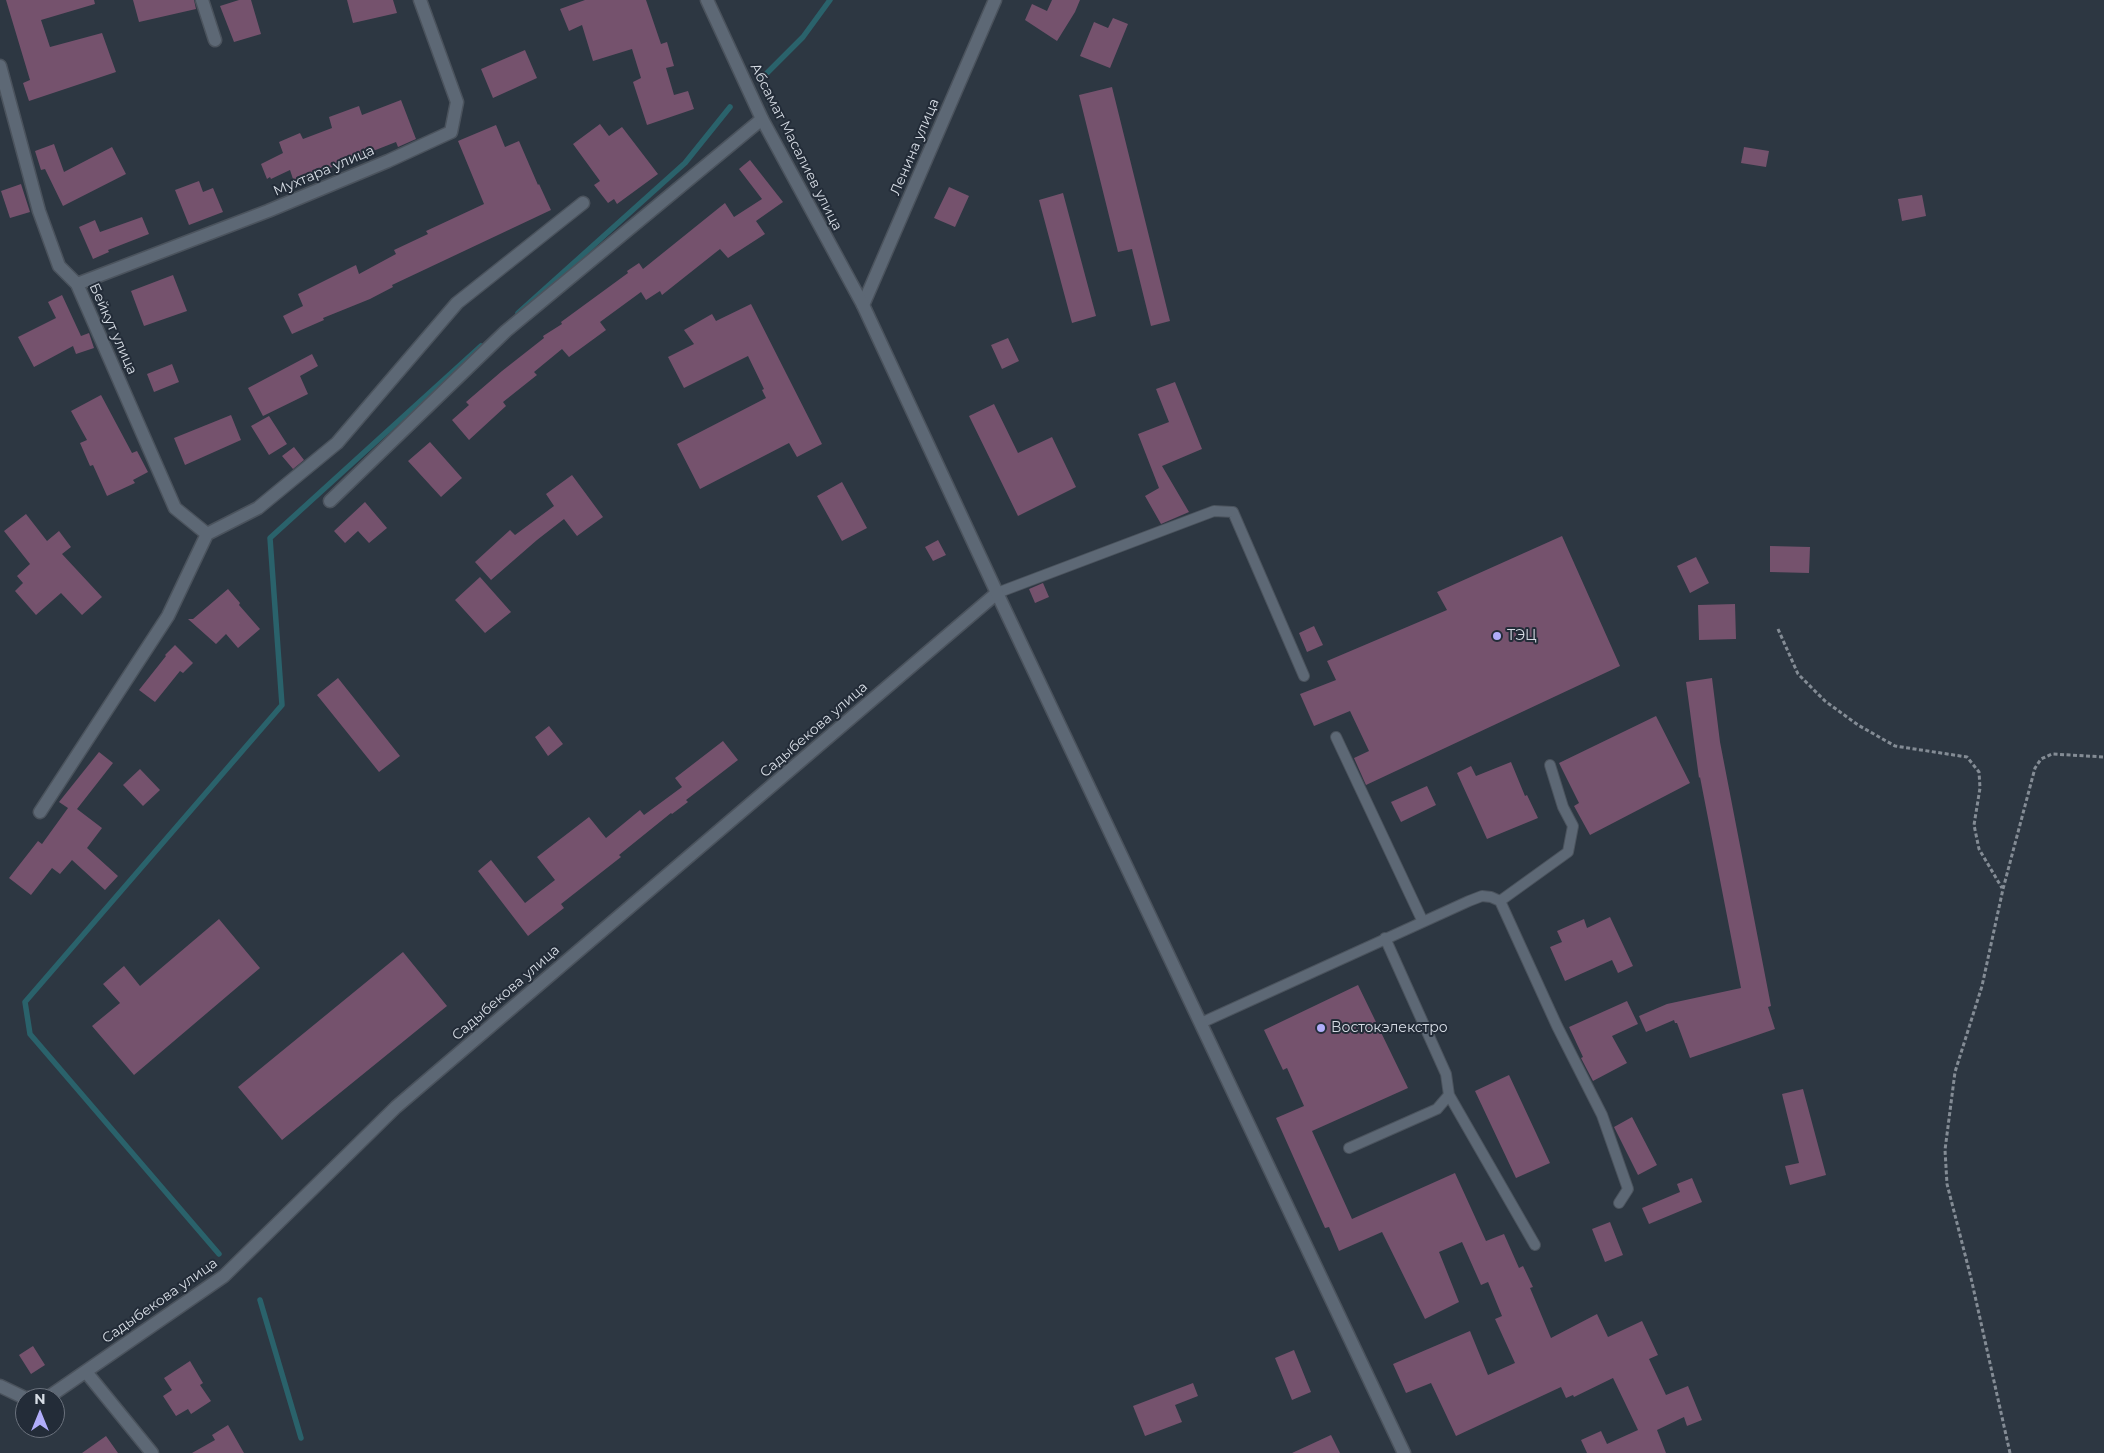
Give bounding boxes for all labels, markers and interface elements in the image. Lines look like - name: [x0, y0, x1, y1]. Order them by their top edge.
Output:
- street label: Абсамат Масалиев улица: [746, 60, 846, 234]
- street label: Ленина улица: [887, 96, 943, 198]
- street label: Мухтара улица: [271, 142, 377, 200]
- street label: Бейкут улица: [85, 281, 141, 377]
- place label: ТЭЦ: [1507, 628, 1537, 644]
- marker: ТЭЦ: [1491, 630, 1503, 642]
- street label: Садыбекова улица: [757, 679, 871, 781]
- street label: Садыбекова улица: [449, 942, 563, 1044]
- place label: Востокэлекстро: [1331, 1020, 1448, 1036]
- marker: Востокэлекстро: [1315, 1022, 1327, 1034]
- street label: Садыбекова улица: [99, 1255, 221, 1347]
- north arrow: [15, 1388, 65, 1438]
- text: N: [34, 1390, 46, 1408]

